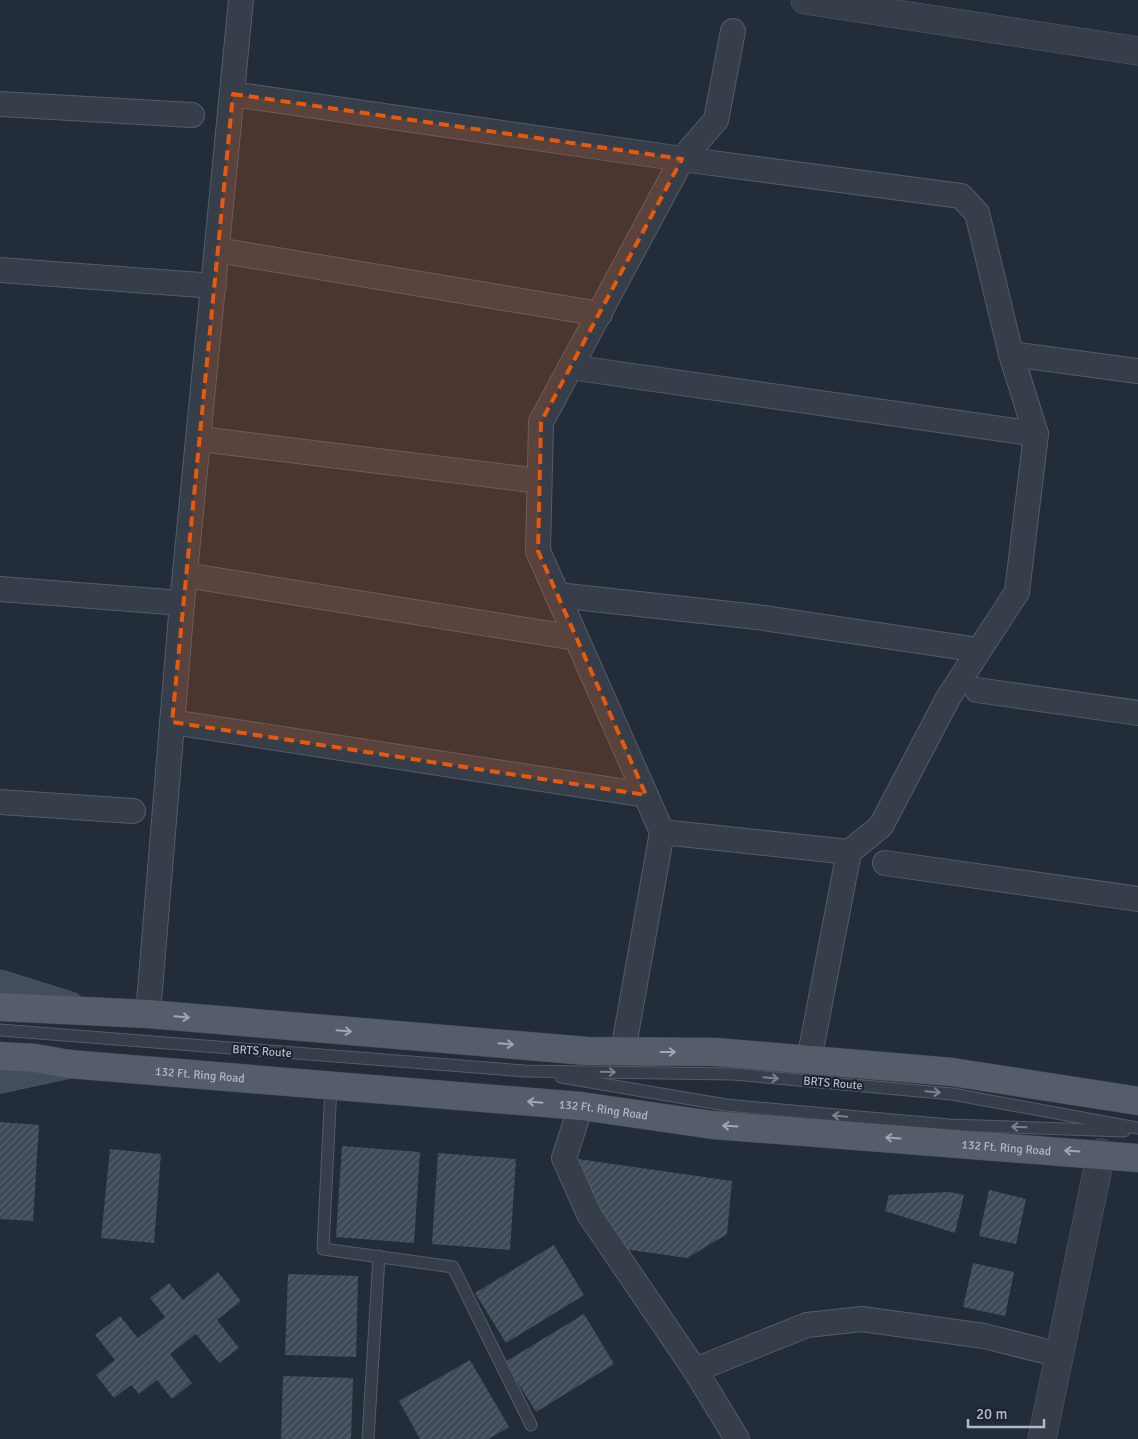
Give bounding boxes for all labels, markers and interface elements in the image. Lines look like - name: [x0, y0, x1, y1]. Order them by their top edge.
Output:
- one-way arrow: [174, 1012, 190, 1022]
- one-way arrow: [336, 1026, 352, 1035]
- one-way arrow: [498, 1040, 514, 1049]
- street label: BRTS Route: [232, 1042, 292, 1061]
- one-way arrow: [660, 1047, 676, 1057]
- street label: 132 Ft. Ring Road: [154, 1064, 245, 1086]
- one-way arrow: [600, 1067, 616, 1077]
- one-way arrow: [763, 1073, 779, 1082]
- street label: BRTS Route: [803, 1073, 863, 1094]
- one-way arrow: [924, 1087, 940, 1097]
- street label: 132 Ft. Ring Road: [558, 1097, 649, 1124]
- one-way arrow: [527, 1098, 543, 1107]
- one-way arrow: [832, 1111, 848, 1120]
- one-way arrow: [723, 1122, 739, 1131]
- one-way arrow: [1012, 1123, 1028, 1132]
- one-way arrow: [885, 1133, 901, 1143]
- street label: 132 Ft. Ring Road: [961, 1137, 1052, 1159]
- one-way arrow: [1064, 1147, 1080, 1156]
- scale bar: [968, 1396, 1044, 1428]
- text: 20 m: [976, 1405, 1007, 1423]

